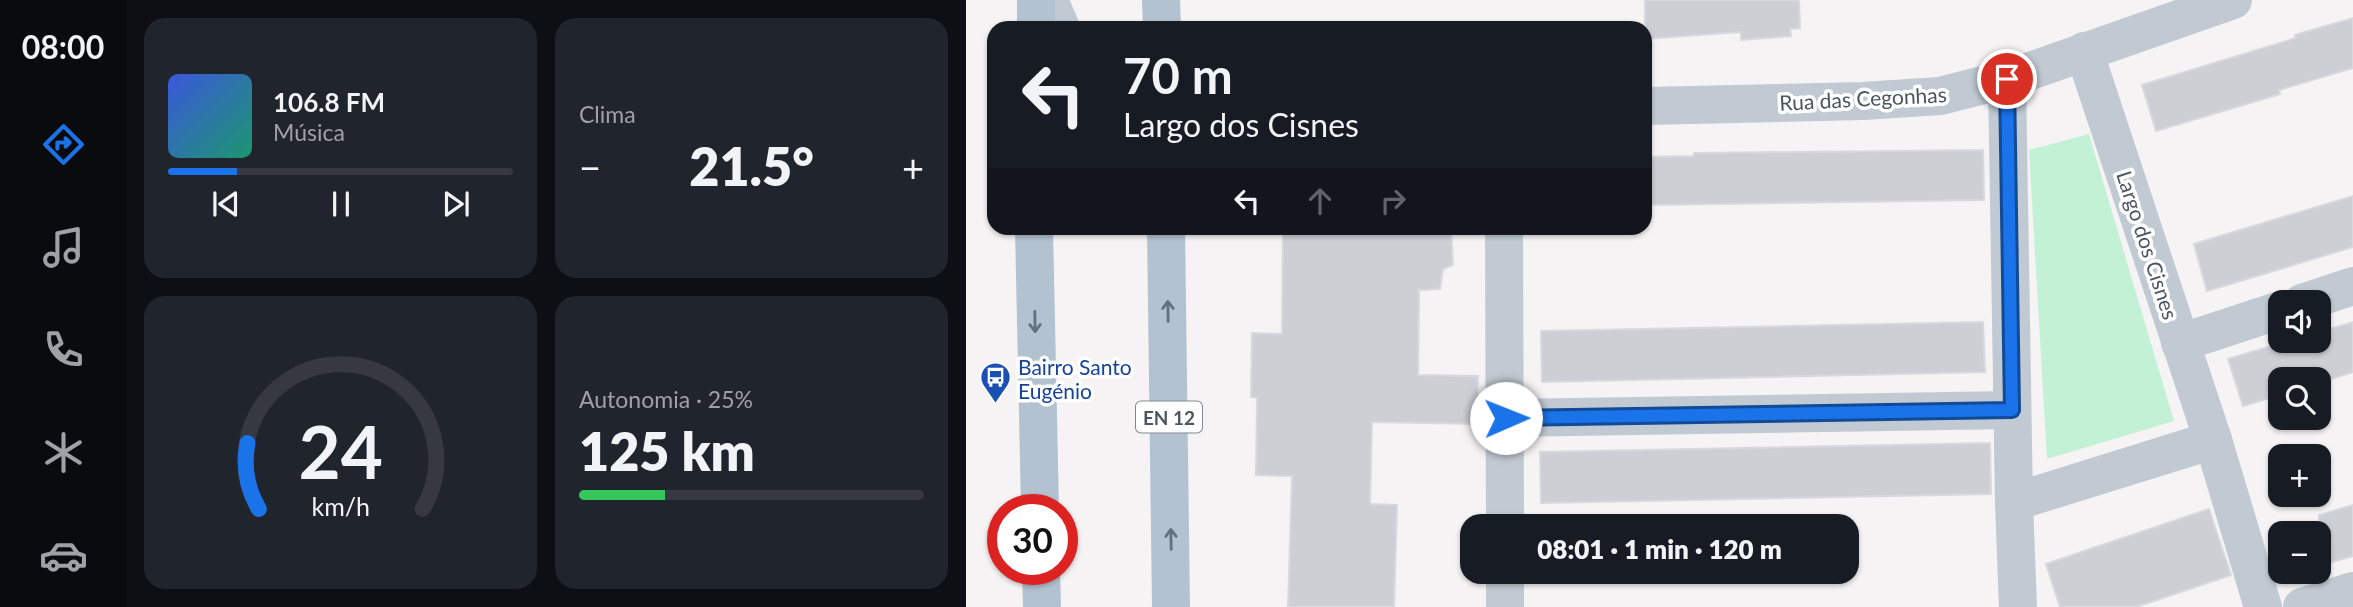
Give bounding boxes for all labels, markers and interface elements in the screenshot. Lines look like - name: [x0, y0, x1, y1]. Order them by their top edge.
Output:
- text: 08:00: [22, 27, 104, 66]
- text: 70 m: [1123, 46, 1233, 104]
- icon: left: [1008, 49, 1099, 140]
- pin: [1977, 49, 2037, 109]
- icon: arrive: [1988, 60, 2026, 98]
- street label: Rua das Cegonhas: [1779, 81, 1947, 115]
- text: 106.8 FM: [273, 86, 385, 118]
- text: Clima: [579, 100, 636, 128]
- text: Largo dos Cisnes: [1123, 105, 1359, 144]
- text: Música: [273, 118, 345, 146]
- icon: directions: [39, 120, 88, 169]
- text: 21.5°: [689, 135, 814, 197]
- text: −: [579, 144, 601, 190]
- text: +: [902, 144, 924, 190]
- street label: Largo dos Cisnes: [2112, 167, 2184, 323]
- icon: left: [1228, 182, 1266, 220]
- icon: ahead: [1301, 182, 1339, 220]
- icon: right: [1374, 182, 1412, 220]
- icon: previous: [207, 185, 245, 223]
- icon: pause: [322, 185, 360, 223]
- icon: next: [437, 185, 475, 223]
- icon: music: [39, 223, 88, 272]
- map controls: [2268, 290, 2331, 584]
- button: sound: [2268, 290, 2331, 353]
- one-way arrow: [1161, 300, 1174, 323]
- one-way arrow: [1028, 310, 1042, 333]
- icon: phone: [39, 325, 88, 374]
- place label: Bairro Santo Eugénio: [1018, 354, 1132, 403]
- bus stop icon: Bairro Santo Eugénio: [978, 361, 1012, 405]
- button: search: [2268, 367, 2331, 430]
- position arrow: [1469, 381, 1543, 455]
- text: Autonomia · 25%: [579, 385, 753, 413]
- road number: EN 12: [1136, 402, 1202, 432]
- text: 24: [298, 407, 383, 495]
- text: 125 km: [579, 420, 755, 482]
- icon: climate: [39, 428, 88, 477]
- button: +: [2268, 444, 2331, 507]
- text: km/h: [311, 490, 370, 520]
- speed limit sign: 30: [987, 494, 1078, 585]
- button: −: [2268, 521, 2331, 584]
- one-way arrow: [1164, 528, 1177, 551]
- icon: car: [39, 531, 88, 580]
- text: 08:01 · 1 min · 120 m: [1537, 533, 1782, 565]

